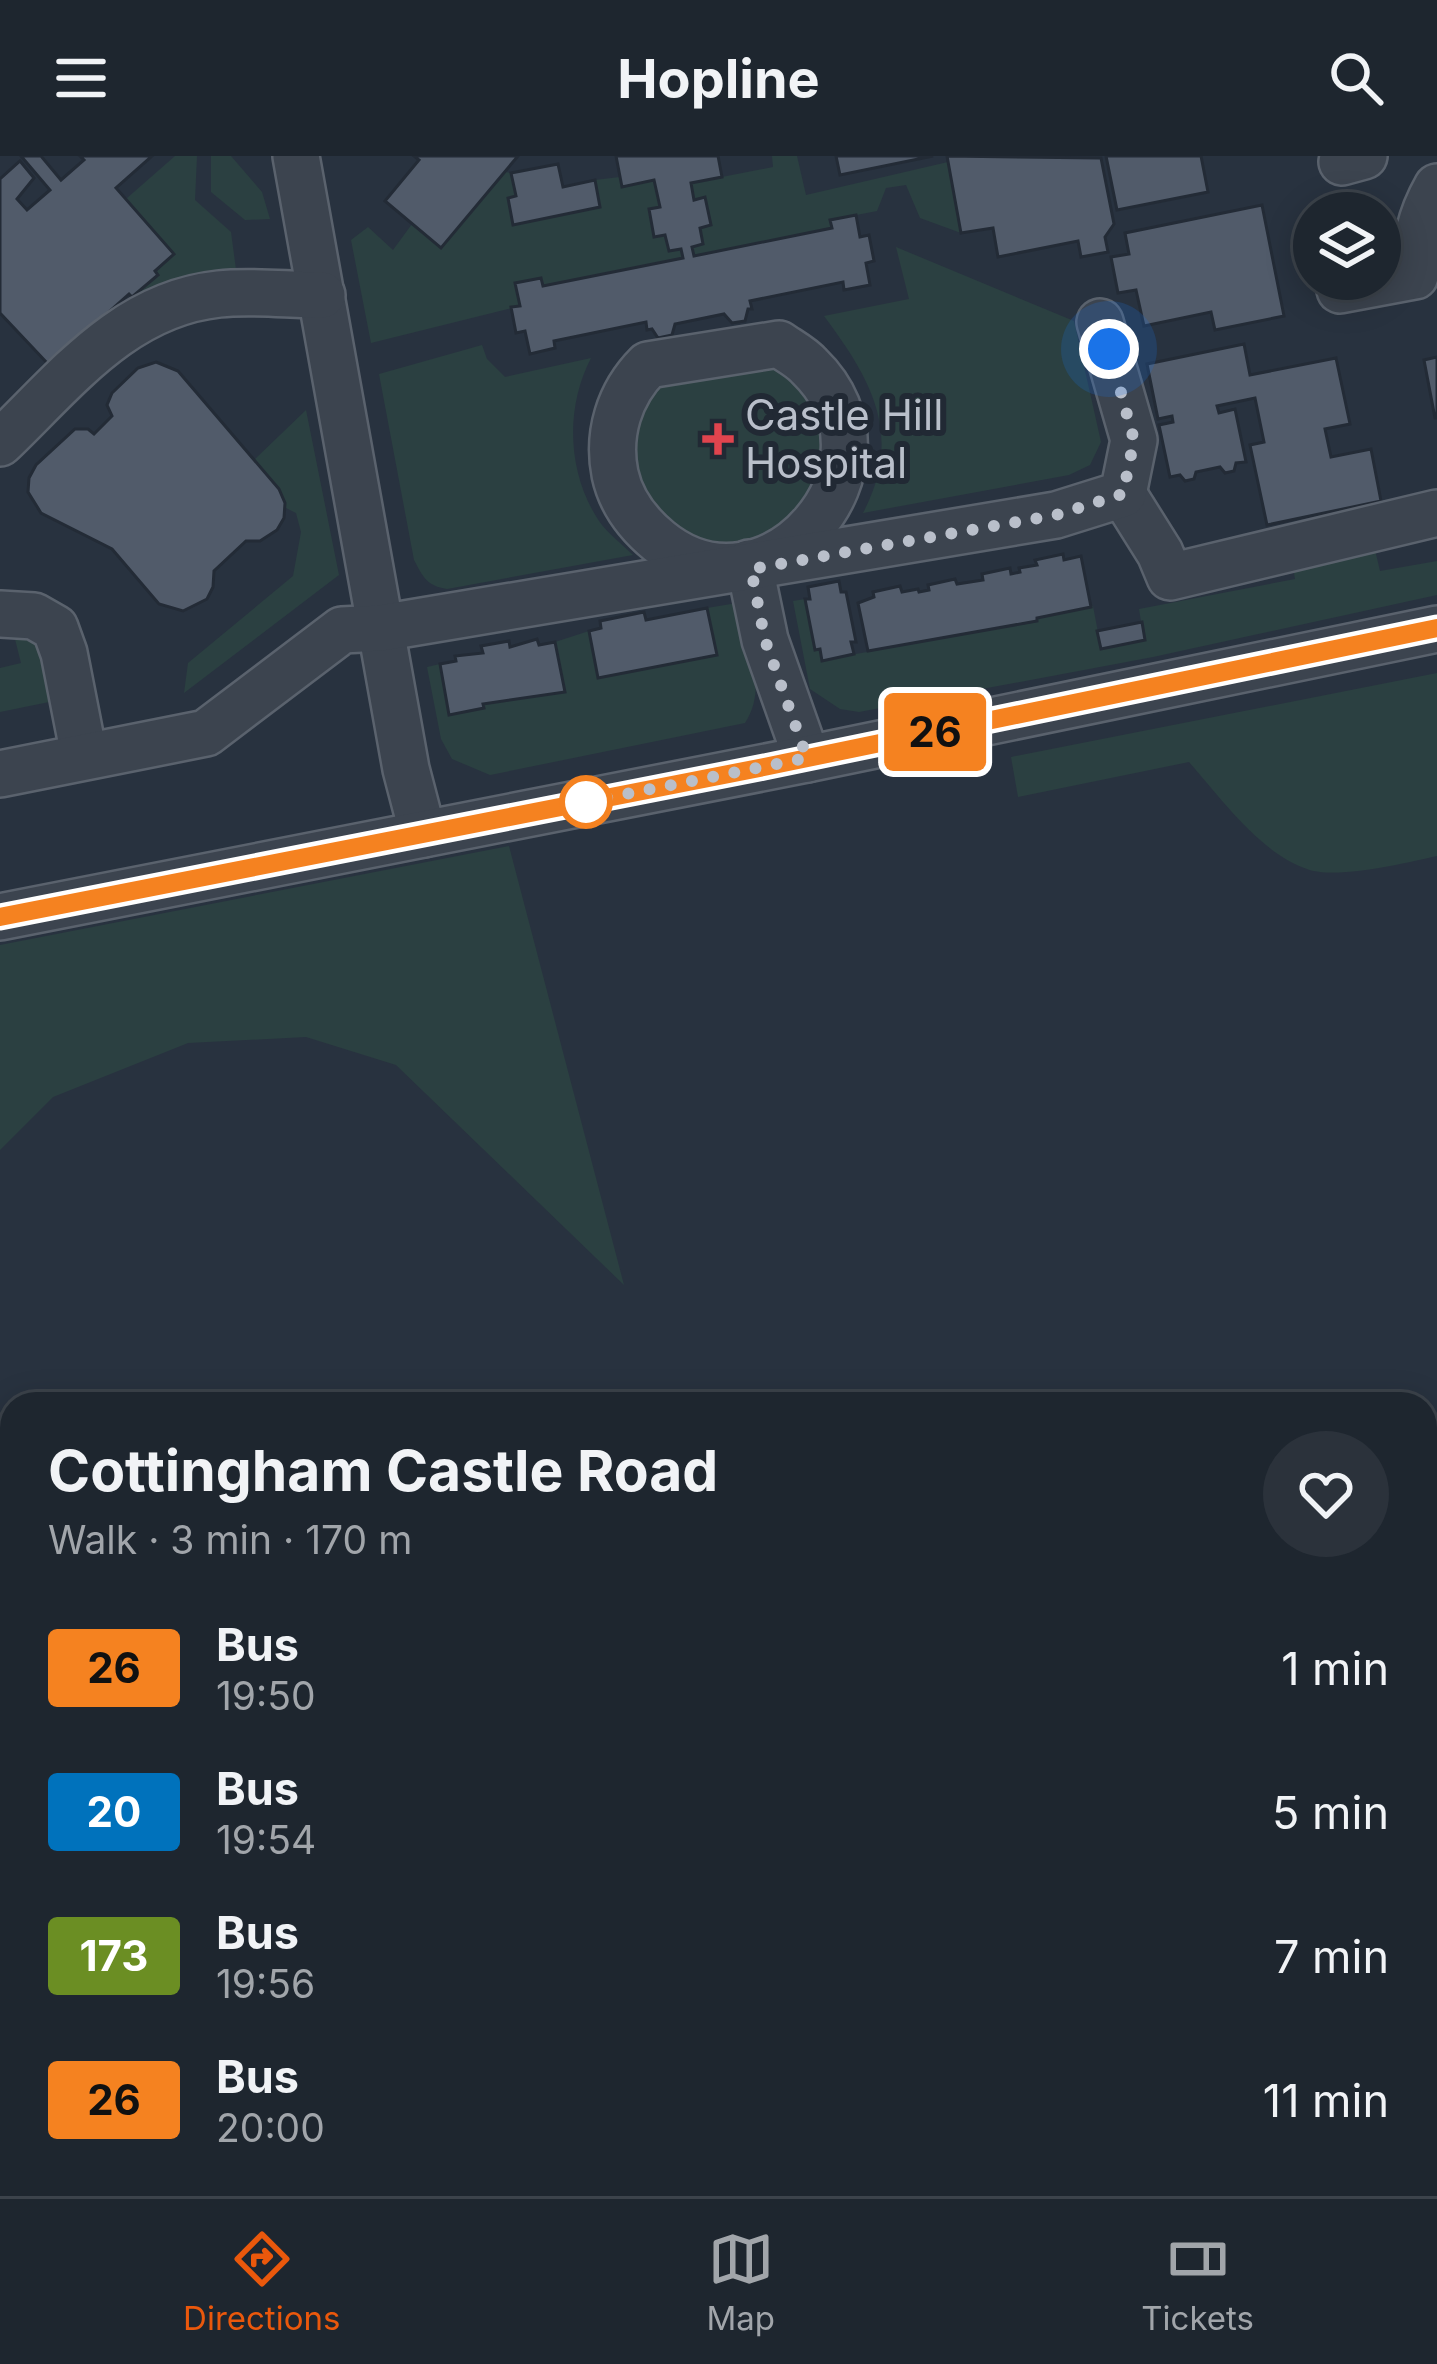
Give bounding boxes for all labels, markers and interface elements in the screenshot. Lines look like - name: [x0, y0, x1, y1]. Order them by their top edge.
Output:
- icon: menu: [48, 45, 114, 111]
- icon: search: [1323, 45, 1389, 111]
- text: Hopline: [617, 46, 820, 111]
- map controls: [1293, 192, 1401, 300]
- button: layers: [1293, 192, 1401, 300]
- your location: [1079, 319, 1139, 379]
- place label: Castle Hill Hospital: [745, 389, 943, 488]
- marker: Castle Hill Hospital: [702, 423, 734, 455]
- line badge: 26: [881, 693, 989, 771]
- text: 26: [908, 706, 962, 757]
- unlabelled marker: [561, 777, 611, 827]
- button: heart: [1263, 1431, 1389, 1557]
- text: Cottingham Castle Road: [48, 1436, 718, 1505]
- text: Walk · 3 min · 170 m: [48, 1516, 412, 1563]
- text: Bus: [216, 1617, 299, 1672]
- text: 1 min: [1281, 1641, 1389, 1696]
- text: 26: [87, 1642, 141, 1693]
- text: 19:50: [216, 1672, 316, 1719]
- text: Bus: [216, 1761, 299, 1816]
- text: 5 min: [1272, 1785, 1389, 1840]
- text: 20: [87, 1786, 141, 1837]
- text: 19:54: [216, 1816, 316, 1863]
- text: Bus: [216, 1905, 299, 1960]
- text: 7 min: [1274, 1929, 1389, 1984]
- text: 173: [80, 1930, 148, 1981]
- text: 19:56: [216, 1960, 315, 2007]
- text: Bus: [216, 2049, 299, 2104]
- text: 11 min: [1263, 2073, 1389, 2128]
- text: 26: [87, 2074, 141, 2125]
- text: 20:00: [216, 2104, 325, 2151]
- tab: Directions: [183, 2226, 340, 2338]
- tab: Map: [707, 2226, 775, 2338]
- tab: Tickets: [1141, 2226, 1254, 2338]

